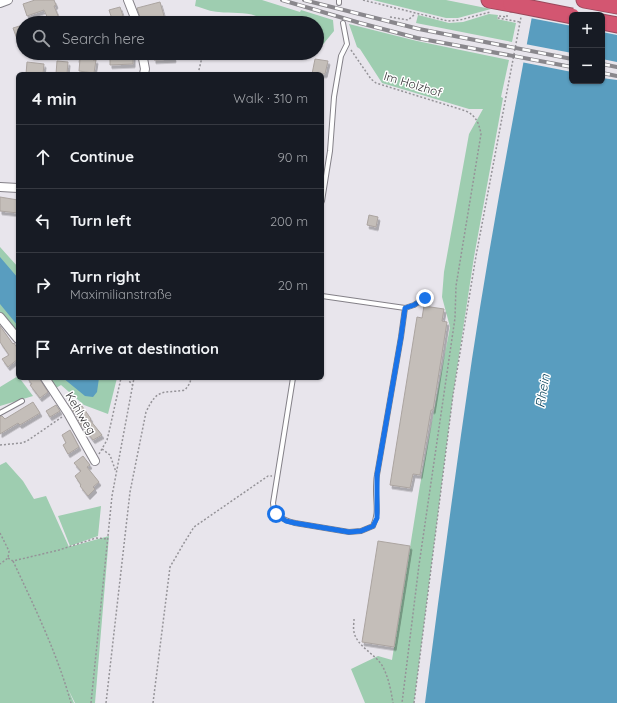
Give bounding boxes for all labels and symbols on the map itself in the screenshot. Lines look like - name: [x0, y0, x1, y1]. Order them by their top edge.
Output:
- street label: Im Holzhof: [382, 68, 445, 100]
- route end: [416, 289, 434, 307]
- water label: Rhein: [531, 373, 553, 409]
- street label: Kehlweg: [62, 389, 100, 437]
- route start: [267, 505, 285, 523]

